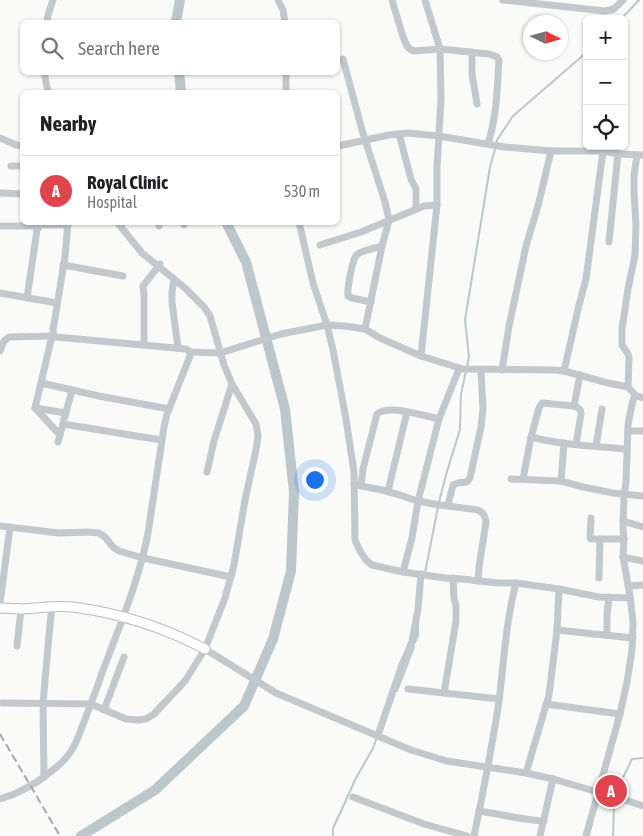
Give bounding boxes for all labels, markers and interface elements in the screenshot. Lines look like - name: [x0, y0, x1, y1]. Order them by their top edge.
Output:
- north arrow: [523, 15, 568, 60]
- map controls: [583, 15, 628, 150]
- button: +: [583, 15, 628, 60]
- search box: [20, 20, 340, 75]
- icon: search: [38, 34, 66, 62]
- text: Search here: [78, 37, 160, 59]
- button: −: [583, 60, 628, 105]
- button: locate: [583, 105, 628, 150]
- text: Nearby: [40, 111, 96, 135]
- text: Royal Clinic: [87, 171, 168, 193]
- text: A: [52, 182, 60, 200]
- text: 530 m: [284, 182, 320, 200]
- text: Hospital: [87, 193, 137, 211]
- your location: [302, 467, 328, 493]
- pin: A: [595, 772, 627, 810]

